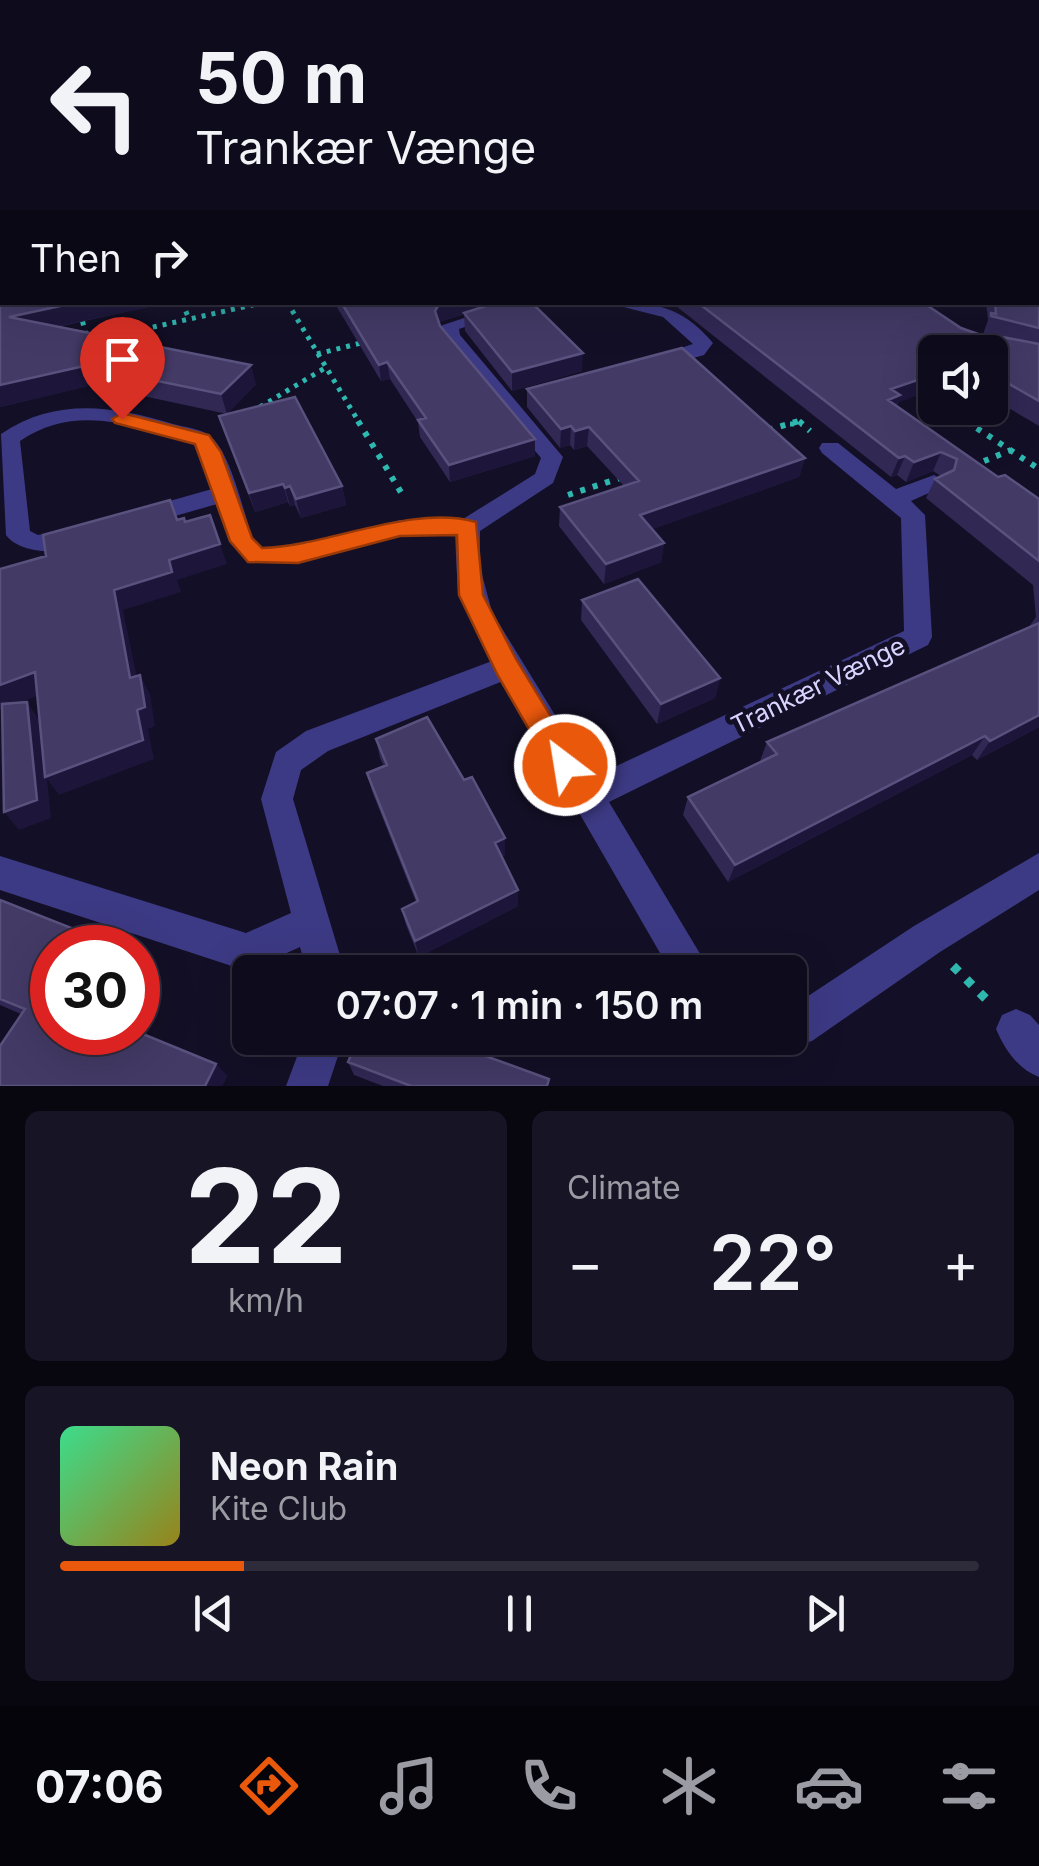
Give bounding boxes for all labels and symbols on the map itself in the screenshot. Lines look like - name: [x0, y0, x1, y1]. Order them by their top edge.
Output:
- pin: [80, 317, 165, 420]
- street label: Trankær Vænge: [726, 630, 910, 740]
- position arrow: [513, 713, 617, 817]
- speed limit sign: 30: [30, 925, 160, 1055]

